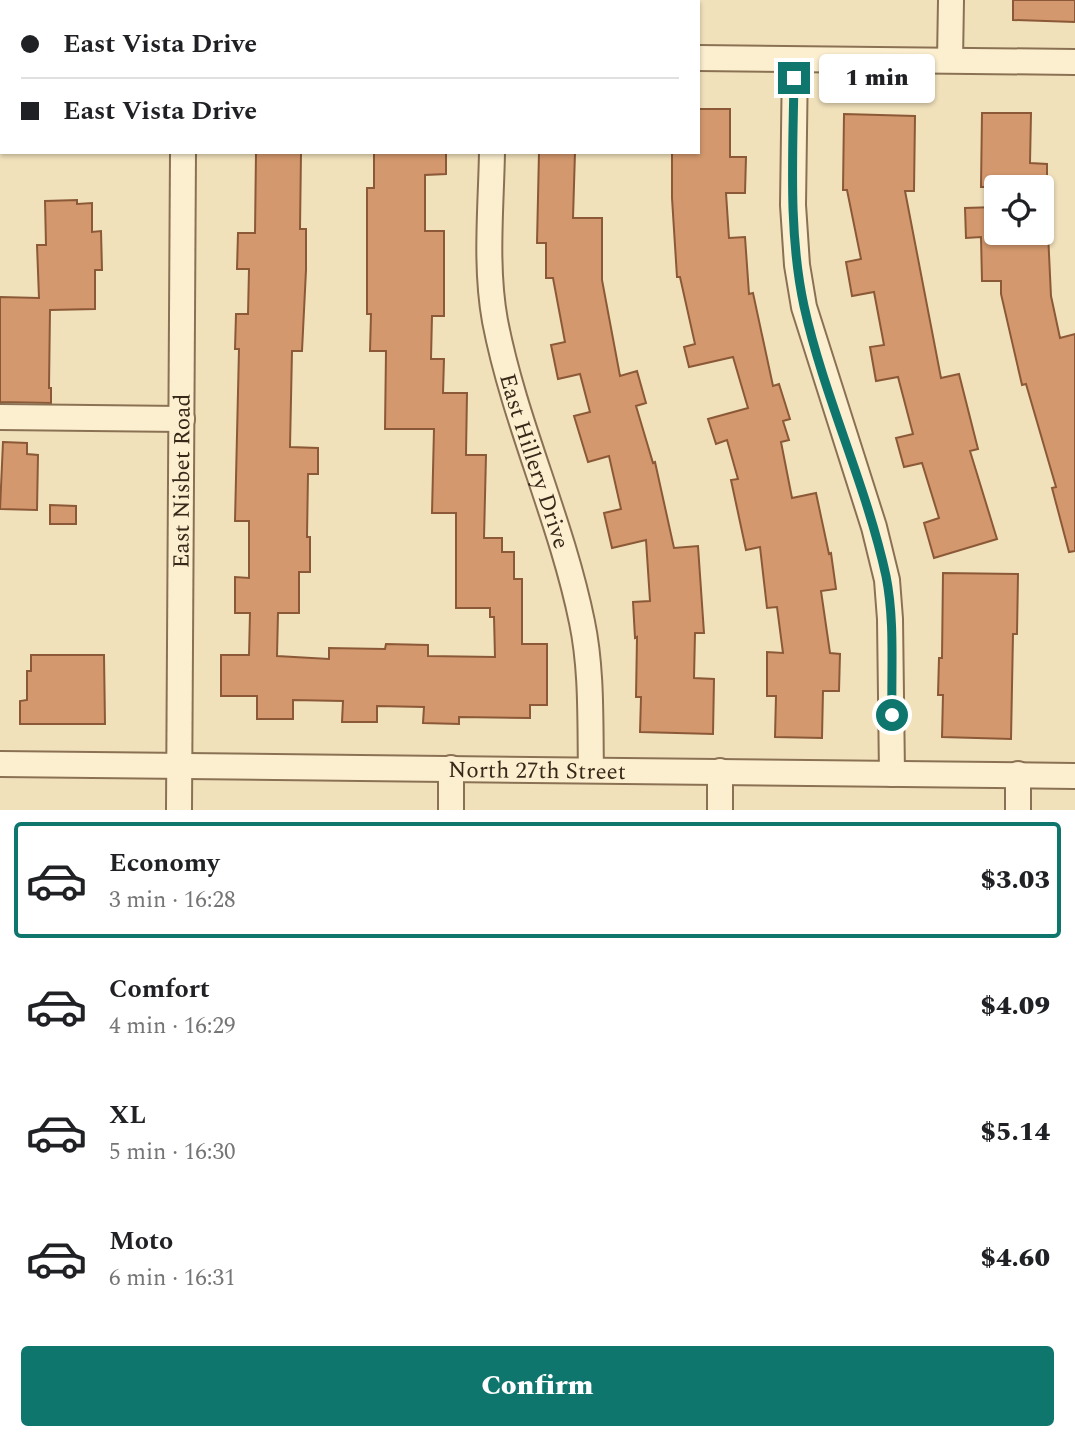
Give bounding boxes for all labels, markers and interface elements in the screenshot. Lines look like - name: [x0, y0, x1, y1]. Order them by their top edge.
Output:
- text: East Vista Drive: [63, 24, 257, 64]
- callout: 1 min: [818, 54, 934, 102]
- text: 1 min: [845, 61, 909, 96]
- route end: [778, 62, 810, 94]
- text: East Vista Drive: [63, 91, 257, 131]
- map controls: [984, 175, 1054, 245]
- button: locate: [984, 175, 1054, 245]
- street label: East Hillery Drive: [489, 370, 578, 553]
- street label: East Nisbet Road: [164, 393, 201, 569]
- route start: [876, 699, 908, 731]
- street label: North 27th Street: [448, 753, 626, 790]
- text: Economy: [109, 843, 219, 883]
- icon: car: [25, 849, 88, 912]
- text: $3.03: [980, 860, 1050, 900]
- text: 3 min · 16:28: [109, 883, 236, 918]
- text: Comfort: [109, 969, 210, 1009]
- icon: car: [25, 975, 88, 1038]
- text: $4.09: [980, 986, 1050, 1026]
- text: 4 min · 16:29: [109, 1009, 236, 1044]
- text: XL: [109, 1095, 146, 1135]
- icon: car: [25, 1101, 88, 1164]
- text: $5.14: [980, 1112, 1050, 1152]
- text: 5 min · 16:30: [109, 1135, 236, 1170]
- text: Moto: [109, 1221, 173, 1261]
- icon: car: [25, 1227, 88, 1290]
- text: $4.60: [980, 1238, 1050, 1278]
- text: 6 min · 16:31: [109, 1261, 236, 1296]
- button: Confirm: [21, 1346, 1054, 1426]

